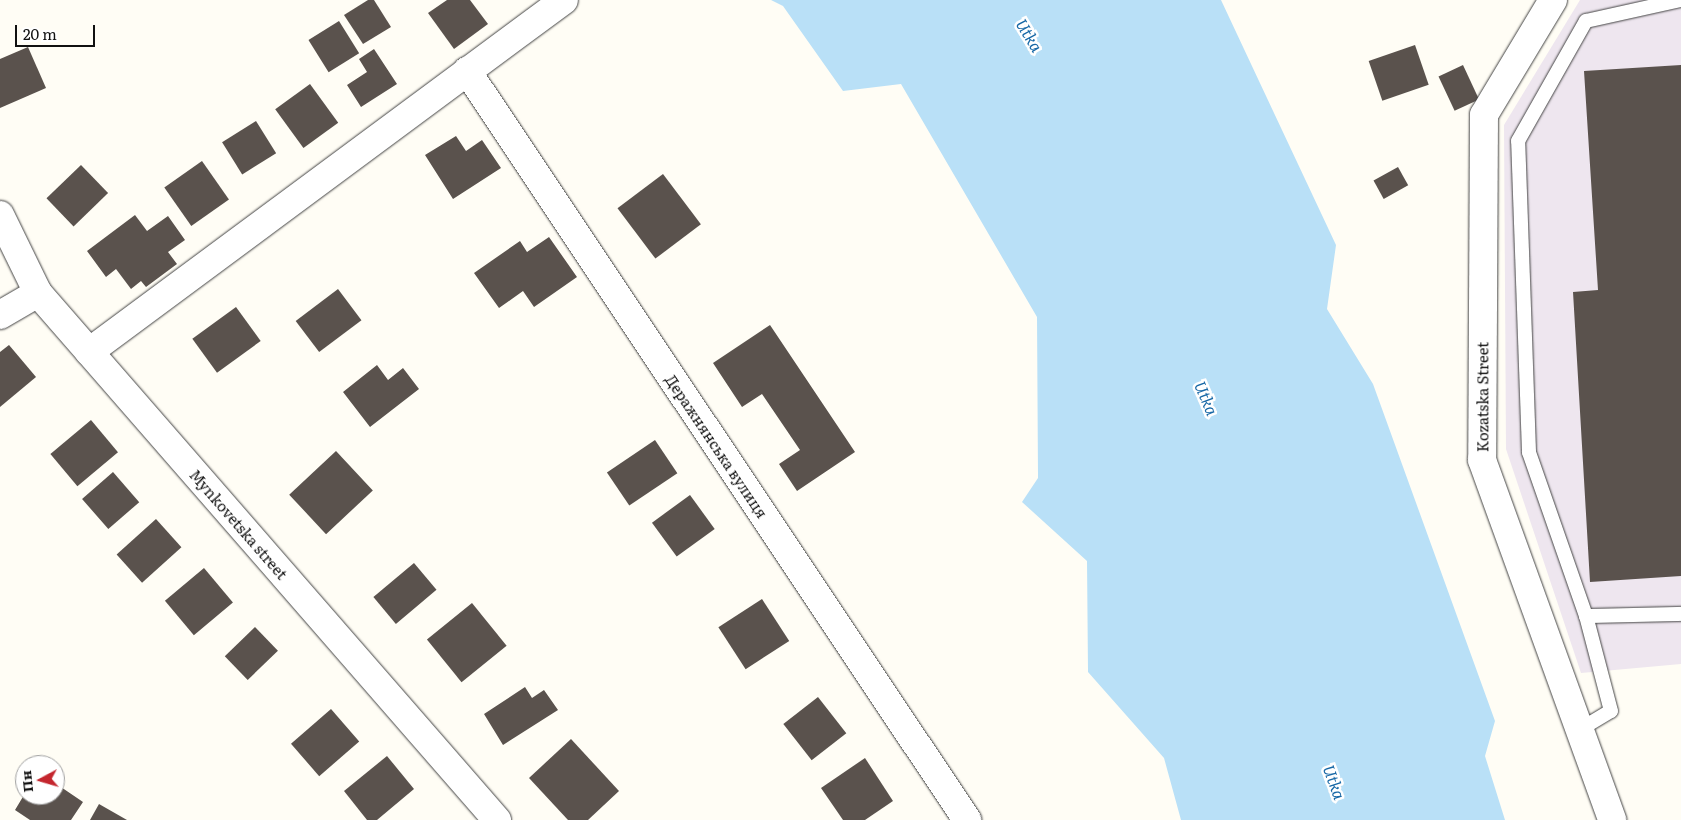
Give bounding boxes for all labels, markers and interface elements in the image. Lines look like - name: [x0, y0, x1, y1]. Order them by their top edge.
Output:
- scale bar: [18, 15, 98, 47]
- water label: Utka: [1013, 15, 1047, 55]
- text: 20 m: [23, 22, 57, 45]
- street label: Kozatska Street: [1473, 342, 1491, 452]
- street label: Деражнянська вулиця: [662, 371, 772, 521]
- water label: Utka: [1191, 378, 1223, 418]
- street label: Mynkovetska street: [186, 465, 292, 583]
- north arrow: [15, 755, 65, 805]
- water label: Utka: [1320, 762, 1350, 802]
- text: Пн: [15, 770, 37, 793]

